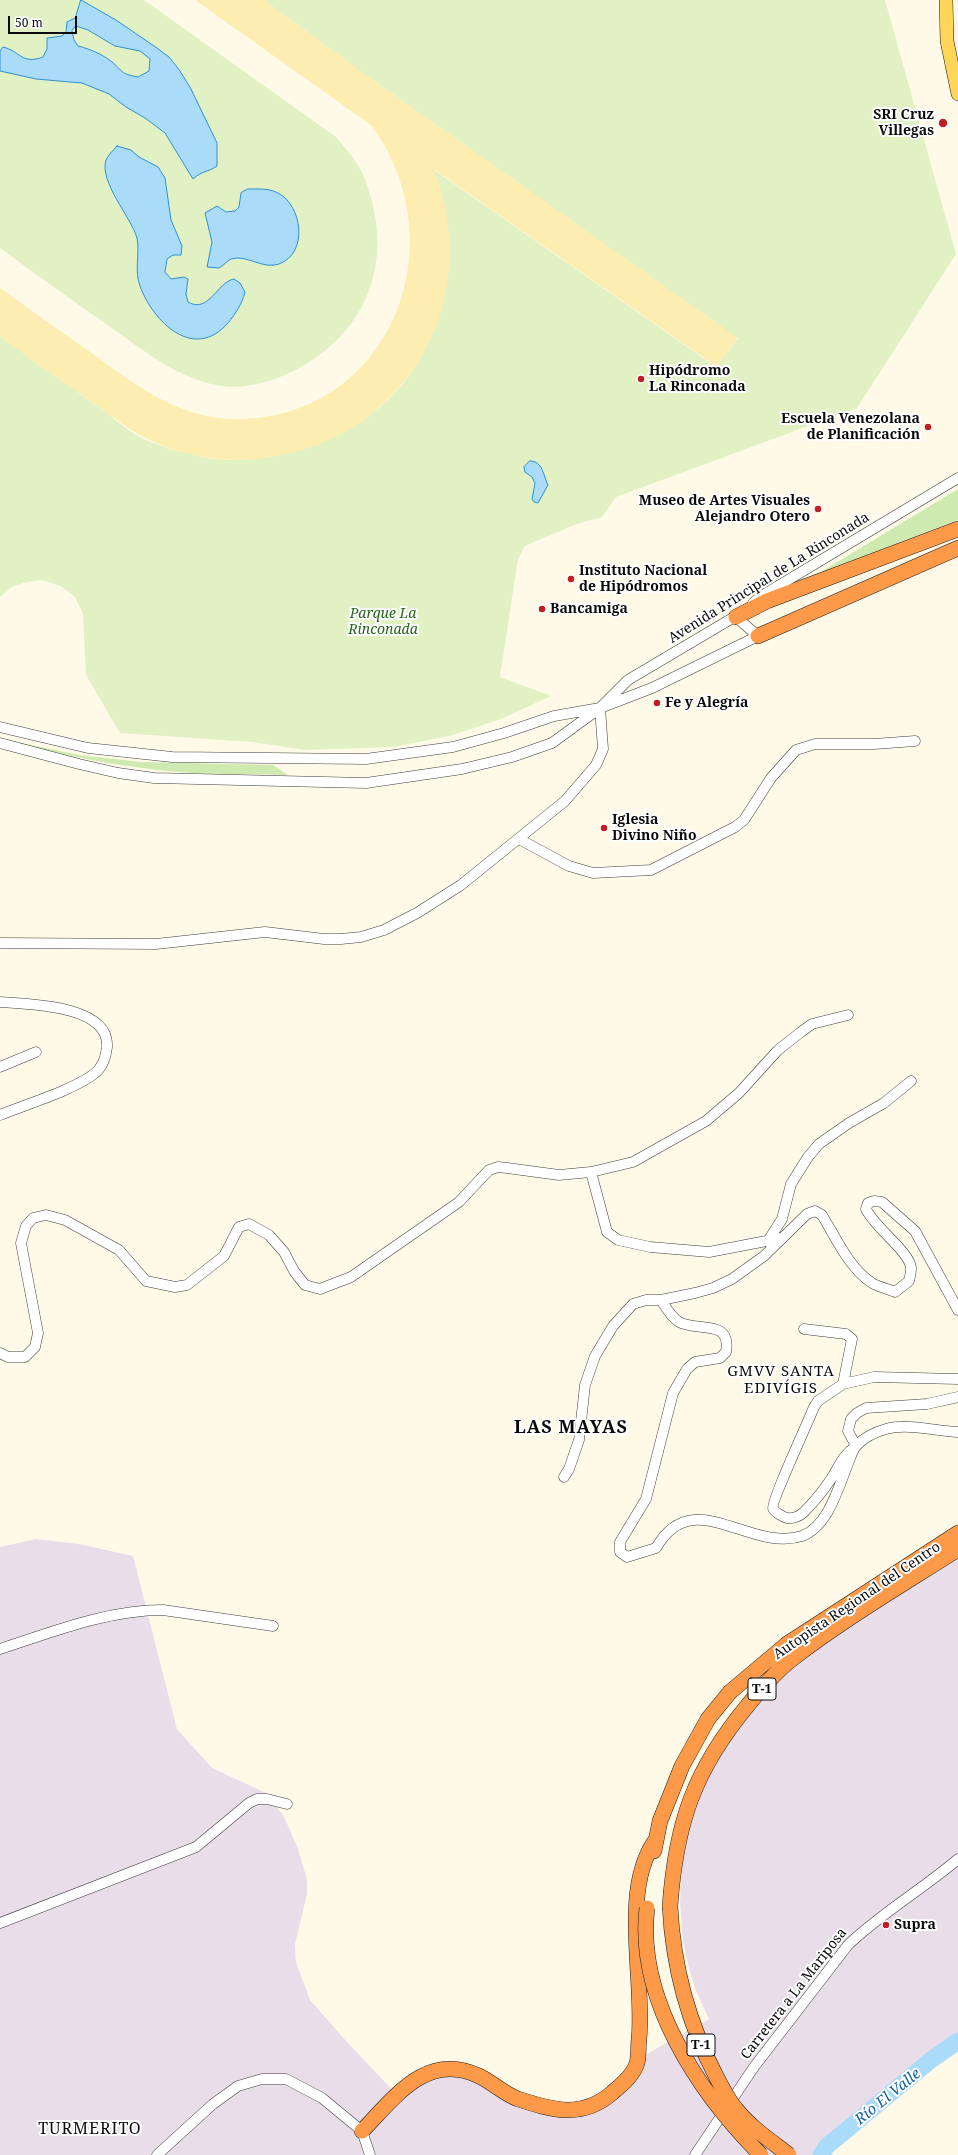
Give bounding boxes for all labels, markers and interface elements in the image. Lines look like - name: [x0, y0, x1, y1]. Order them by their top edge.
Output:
- scale bar: [10, 8, 79, 34]
- text: 50 m: [15, 14, 43, 31]
- place label: SRI Cruz Villegas: [873, 107, 934, 140]
- marker: SRI Cruz Villegas: [937, 117, 949, 129]
- place label: Hipódromo La Rinconada: [649, 363, 746, 396]
- marker: Hipódromo La Rinconada: [636, 374, 646, 384]
- place label: Escuela Venezolana de Planificación: [781, 411, 920, 444]
- marker: Escuela Venezolana de Planificación: [923, 422, 933, 432]
- place label: Museo de Artes Visuales Alejandro Otero: [639, 493, 810, 526]
- marker: Museo de Artes Visuales Alejandro Otero: [813, 504, 823, 514]
- street label: Avenida Principal de La Rinconada: [665, 509, 873, 647]
- place label: Instituto Nacional de Hipódromos: [579, 563, 707, 596]
- marker: Instituto Nacional de Hipódromos: [566, 574, 576, 584]
- place label: Bancamiga: [550, 601, 628, 617]
- marker: Bancamiga: [537, 604, 547, 614]
- park label: Parque La Rinconada: [348, 606, 418, 638]
- place label: Fe y Alegría: [665, 695, 748, 711]
- marker: Fe y Alegría: [652, 698, 662, 708]
- place label: Iglesia Divino Niño: [612, 812, 697, 844]
- marker: Iglesia Divino Niño: [599, 823, 609, 833]
- district label: GMVV SANTA EDIVÍGIS: [727, 1363, 835, 1398]
- district label: LAS MAYAS: [514, 1417, 628, 1439]
- street label: Autopista Regional del Centro: [770, 1539, 944, 1663]
- road number: T-1: [748, 1678, 776, 1700]
- place label: Supra: [894, 1917, 936, 1933]
- marker: Supra: [881, 1920, 891, 1930]
- street label: Carretera a La Mariposa: [737, 1925, 851, 2063]
- road number: T-1: [687, 2034, 715, 2056]
- water label: Río El Valle: [852, 2065, 924, 2129]
- district label: TURMERITO: [38, 2119, 142, 2139]

